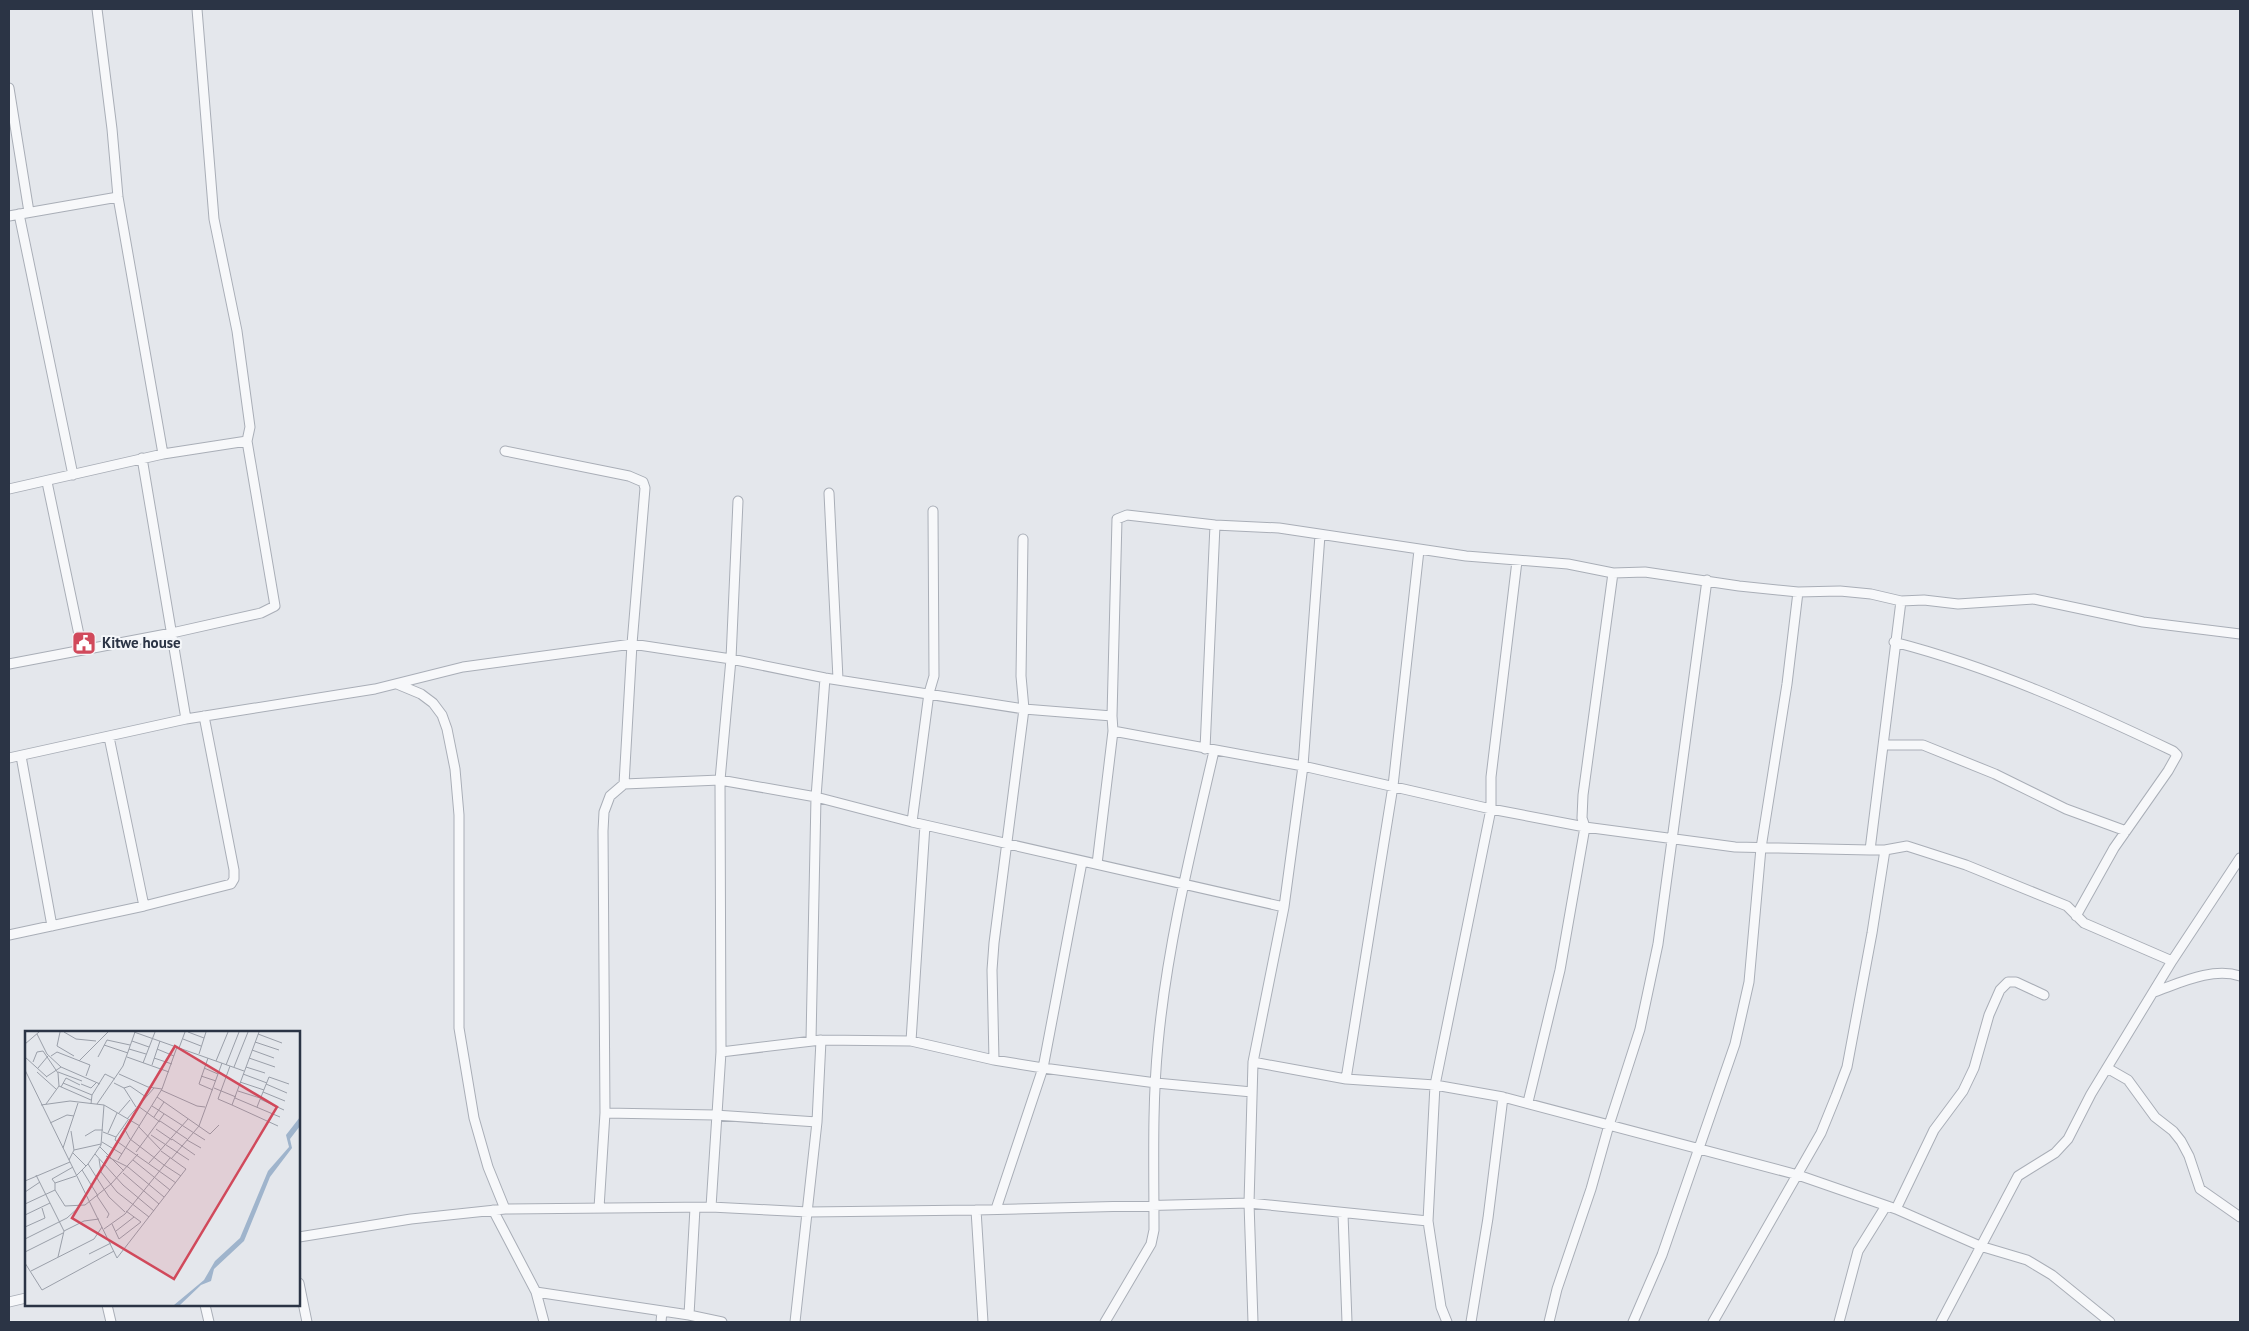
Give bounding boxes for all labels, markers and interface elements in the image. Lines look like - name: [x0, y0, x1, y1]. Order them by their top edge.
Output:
- public building icon: Kitwe house: [71, 630, 97, 656]
- place label: Kitwe house: [102, 633, 181, 652]
- inset map: [25, 1031, 300, 1306]

